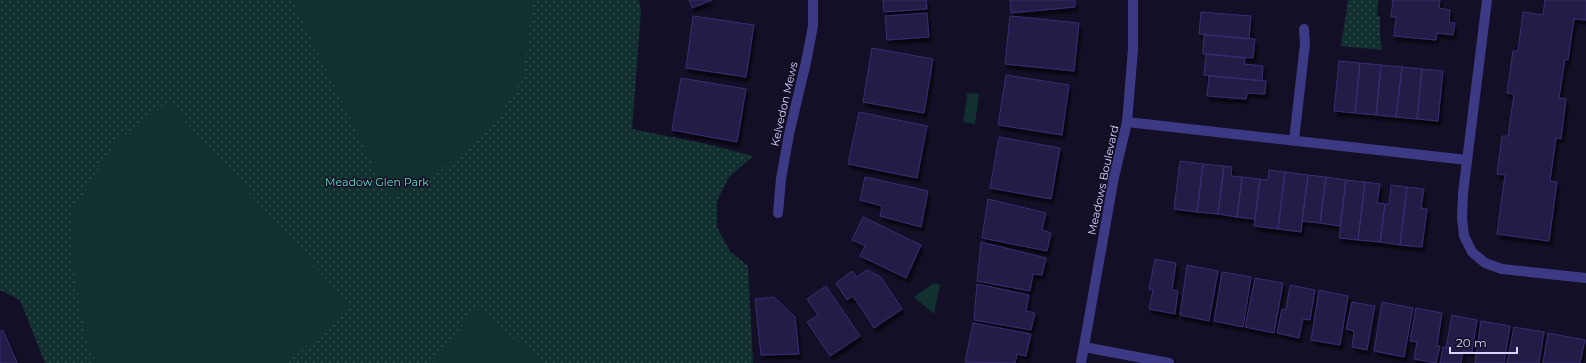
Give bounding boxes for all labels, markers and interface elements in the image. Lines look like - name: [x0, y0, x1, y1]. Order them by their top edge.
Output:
- street label: Kelvedon Mews: [767, 60, 801, 148]
- street label: Meadows Boulevard: [1085, 124, 1121, 236]
- park label: Meadow Glen Park: [325, 175, 429, 189]
- scale bar: [1450, 329, 1517, 355]
- text: 20 m: [1456, 335, 1487, 350]

